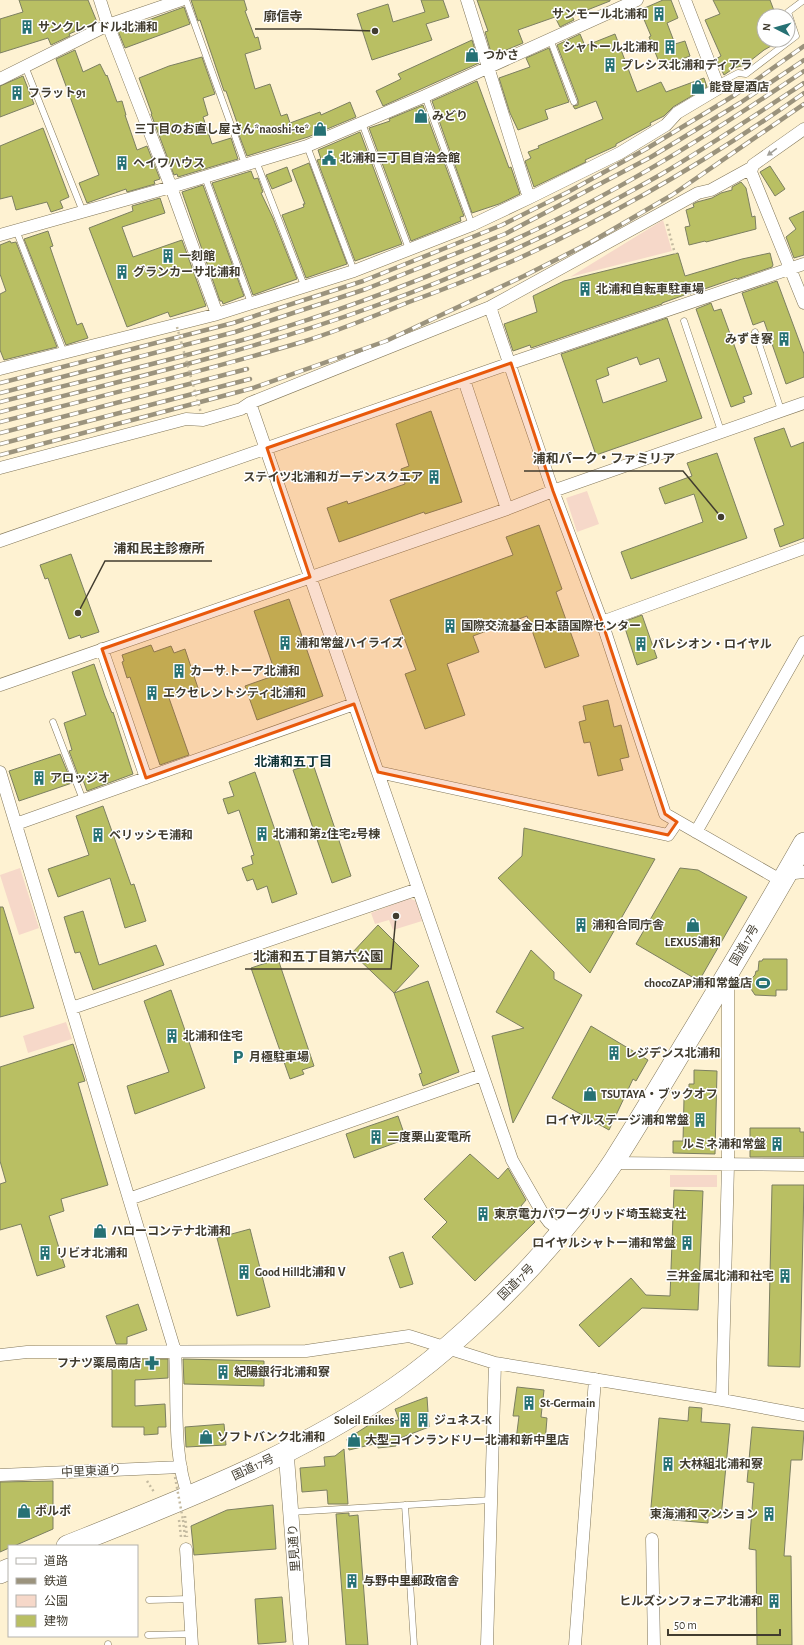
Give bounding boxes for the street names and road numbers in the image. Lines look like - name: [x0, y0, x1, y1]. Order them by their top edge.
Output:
- street label: 国道17号: [727, 922, 760, 968]
- street label: 国道17号: [495, 1261, 536, 1302]
- street label: 国道17号: [230, 1451, 276, 1482]
- street label: 中里東通り: [61, 1462, 121, 1479]
- street label: 里見通り: [285, 1524, 302, 1572]

